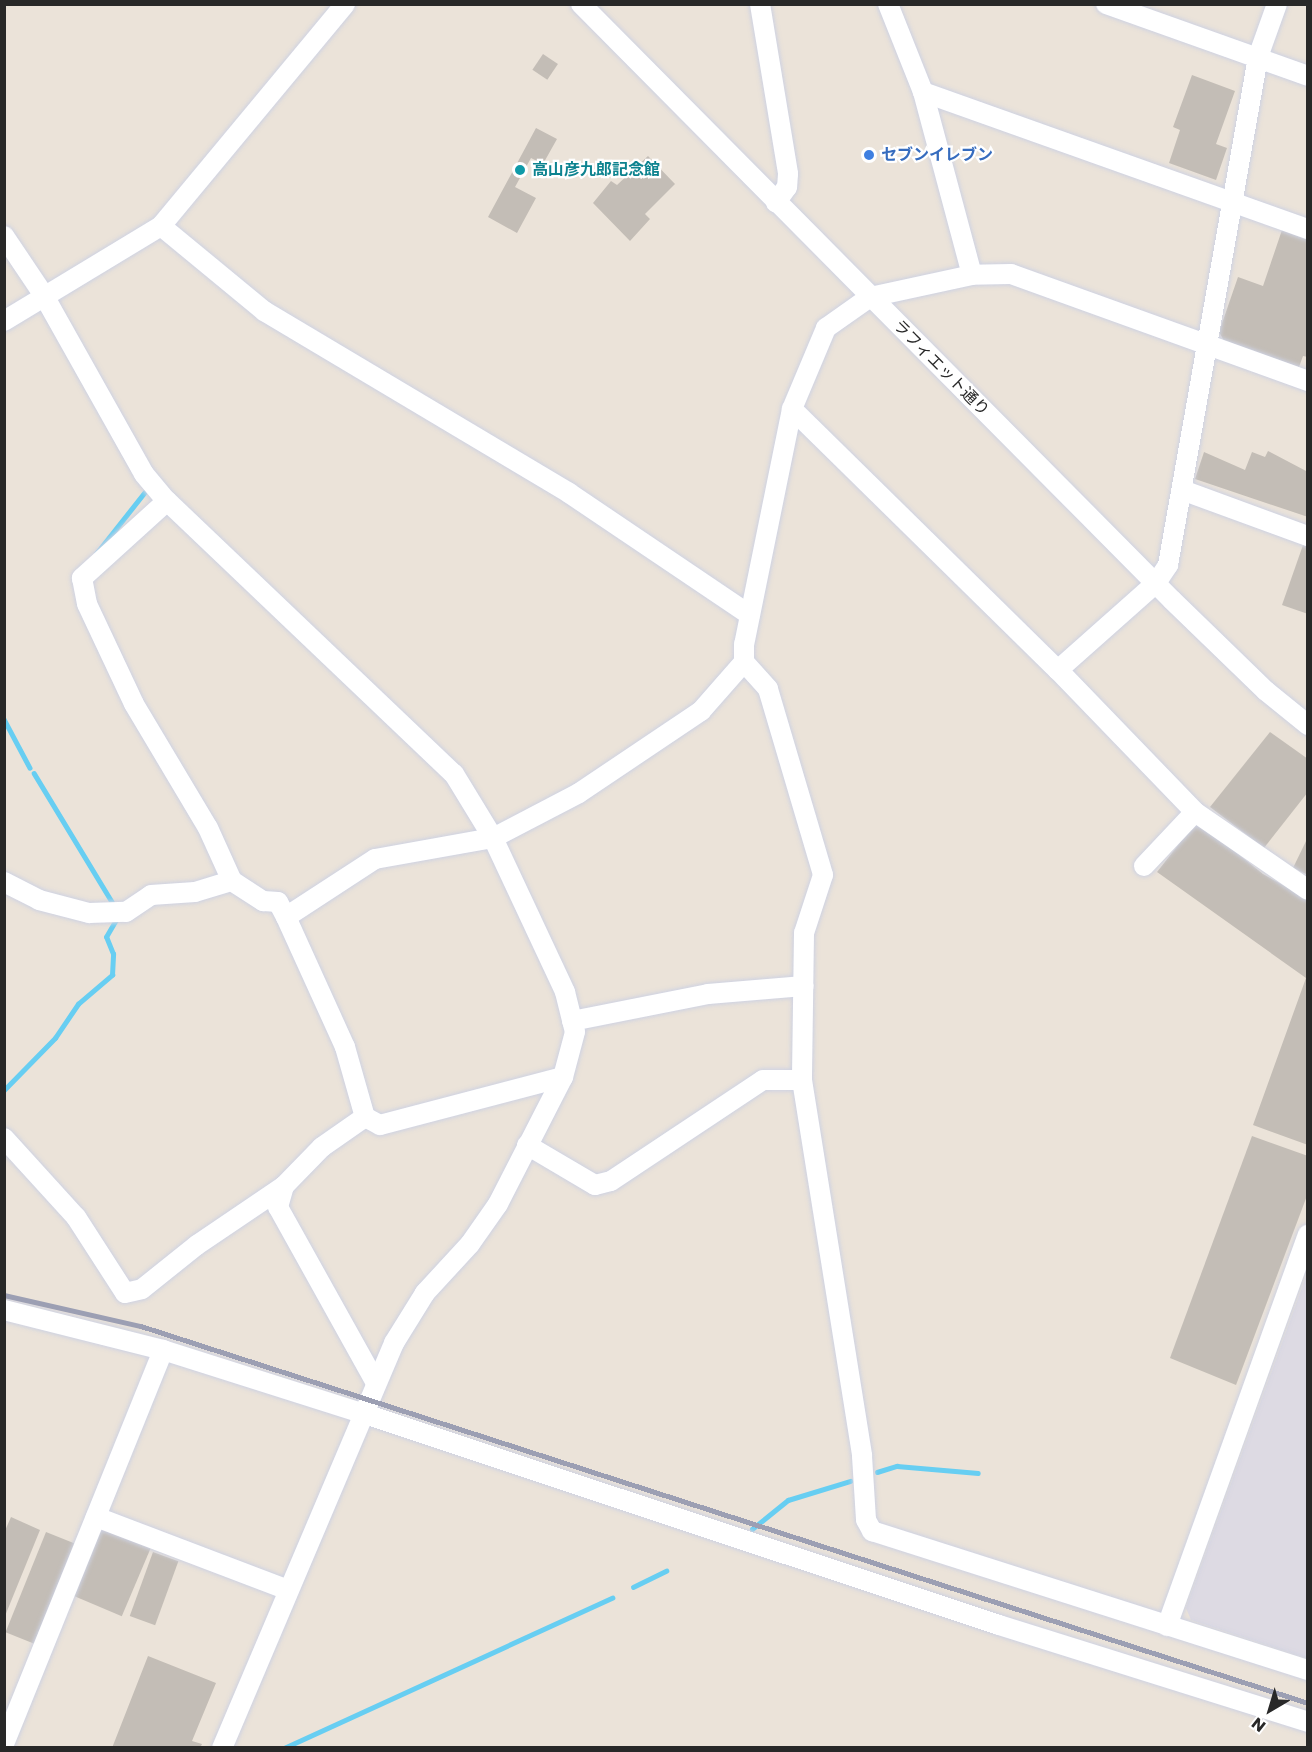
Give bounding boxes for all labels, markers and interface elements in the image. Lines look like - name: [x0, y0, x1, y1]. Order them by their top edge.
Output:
- place label: セブンイレブン: [881, 145, 993, 165]
- marker: セブンイレブン: [862, 148, 876, 162]
- place label: 高山彦九郎記念館: [532, 160, 660, 180]
- marker: 高山彦九郎記念館: [513, 163, 527, 177]
- street label: ラフィエット通り: [889, 316, 993, 420]
- north arrow: [1240, 1680, 1300, 1740]
- text: N: [1247, 1712, 1270, 1737]

